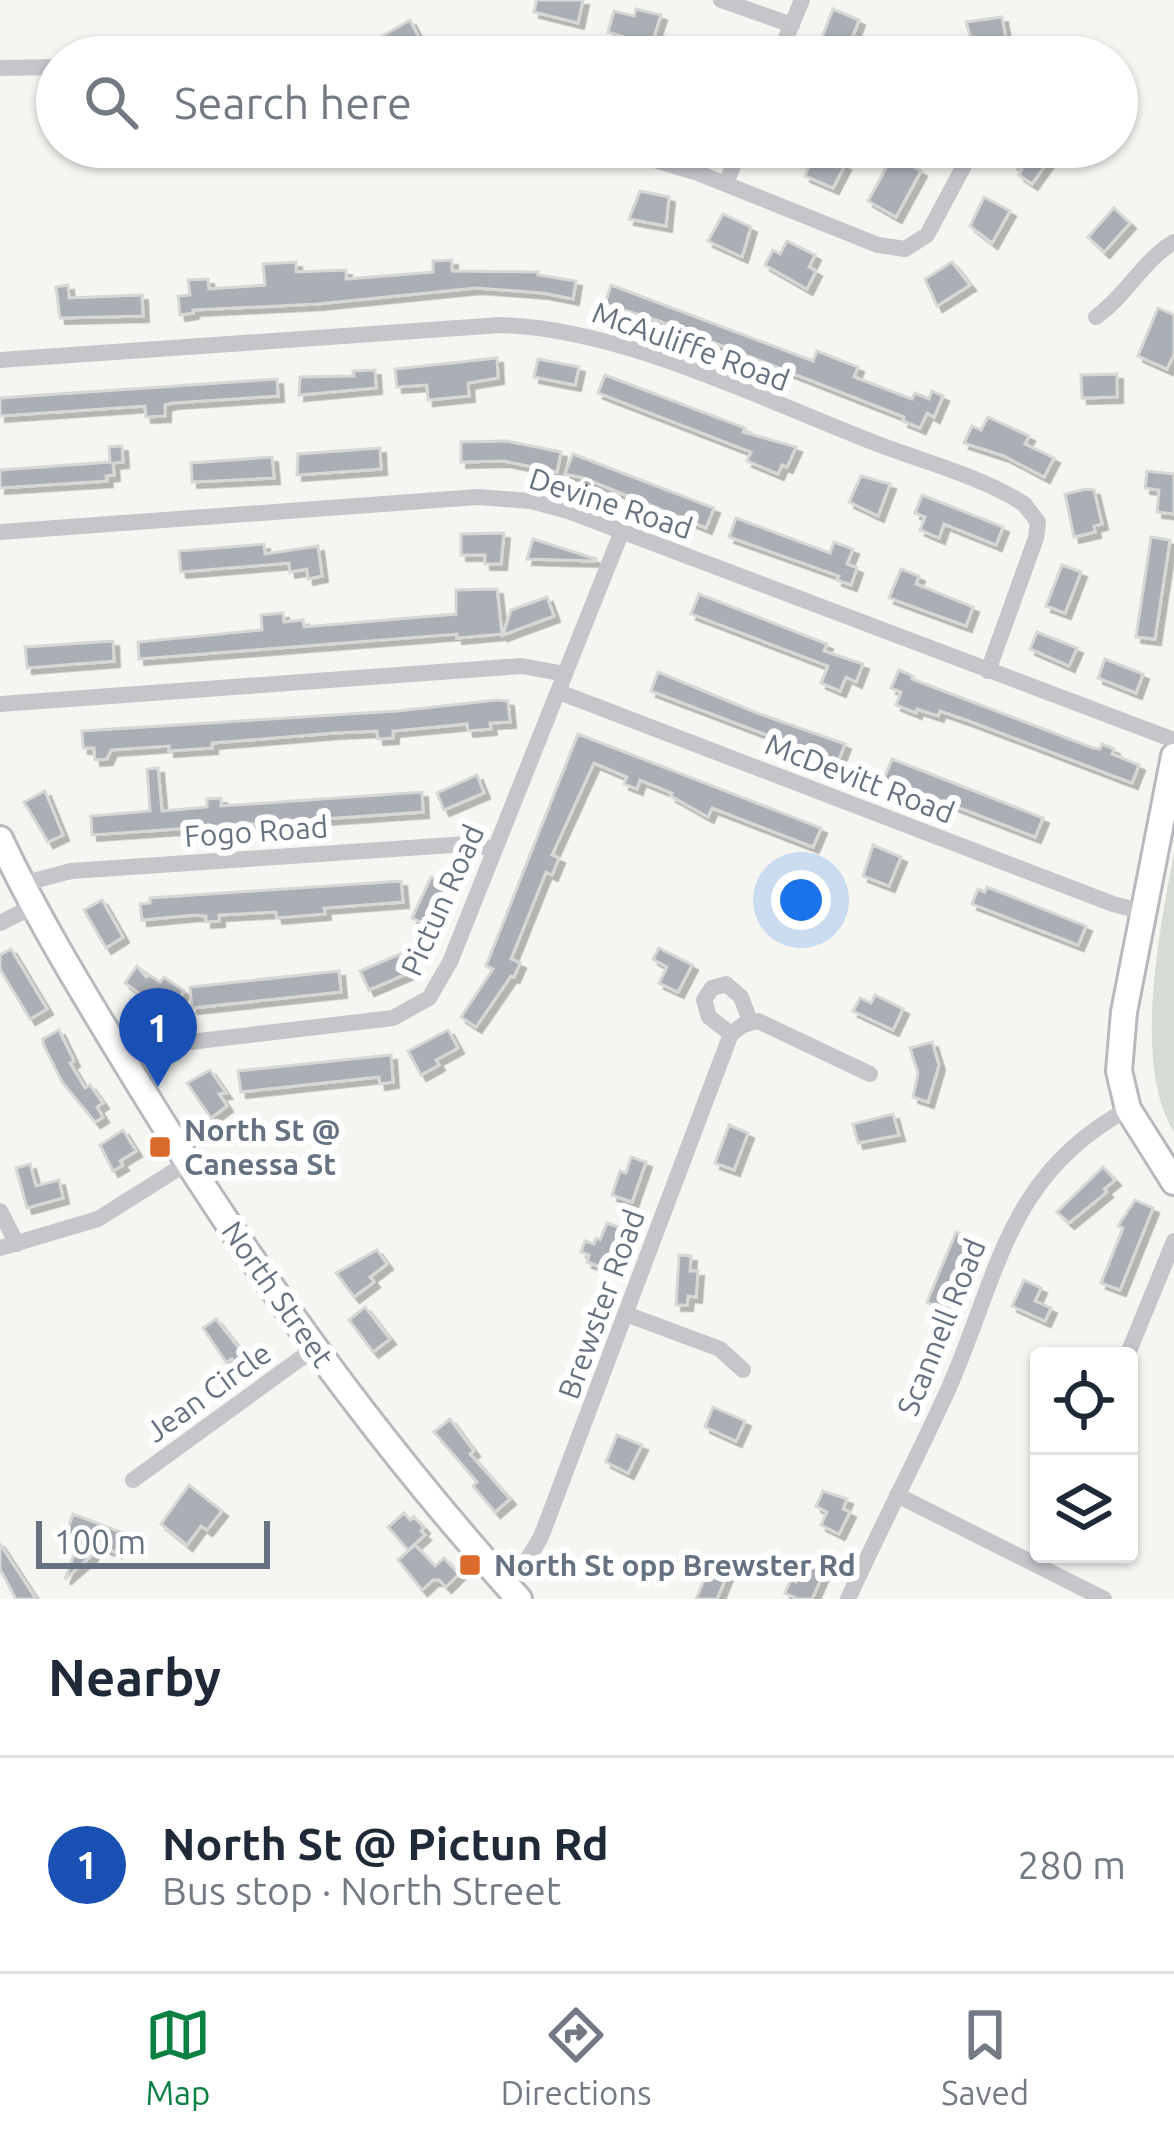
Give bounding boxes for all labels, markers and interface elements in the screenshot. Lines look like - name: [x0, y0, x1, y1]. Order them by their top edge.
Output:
- search box: [36, 36, 1138, 168]
- icon: search: [78, 69, 144, 135]
- text: Search here: [174, 77, 412, 128]
- street label: McAuliffe Road: [588, 295, 794, 397]
- street label: Devine Road: [525, 461, 697, 545]
- street label: McDevitt Road: [761, 726, 959, 830]
- street label: Fogo Road: [183, 809, 329, 853]
- street label: Pictun Road: [394, 819, 490, 981]
- your location: [771, 870, 831, 930]
- pin: 1: [119, 988, 197, 1087]
- place label: North St @ Canessa St: [184, 1113, 340, 1181]
- marker: North St @ Canessa St: [147, 1134, 173, 1160]
- street label: Brewster Road: [551, 1205, 651, 1403]
- street label: North Street: [215, 1215, 341, 1374]
- street label: Scannell Road: [890, 1234, 992, 1420]
- street label: Jean Circle: [139, 1335, 277, 1449]
- map controls: [1030, 1347, 1138, 1563]
- button: locate: [1030, 1347, 1138, 1455]
- button: layers: [1030, 1455, 1138, 1563]
- scale bar: [36, 1515, 270, 1568]
- text: 100 m: [54, 1523, 146, 1560]
- place label: North St opp Brewster Rd: [494, 1548, 856, 1582]
- marker: North St opp Brewster Rd: [457, 1552, 483, 1578]
- text: Nearby: [48, 1648, 221, 1706]
- text: North St @ Pictun Rd: [162, 1818, 609, 1869]
- text: 1: [76, 1843, 98, 1886]
- text: 280 m: [1017, 1843, 1126, 1886]
- text: Bus stop · North Street: [162, 1869, 561, 1912]
- tab: Map: [145, 2002, 211, 2111]
- tab: Directions: [501, 2002, 651, 2111]
- tab: Saved: [941, 2002, 1029, 2111]

